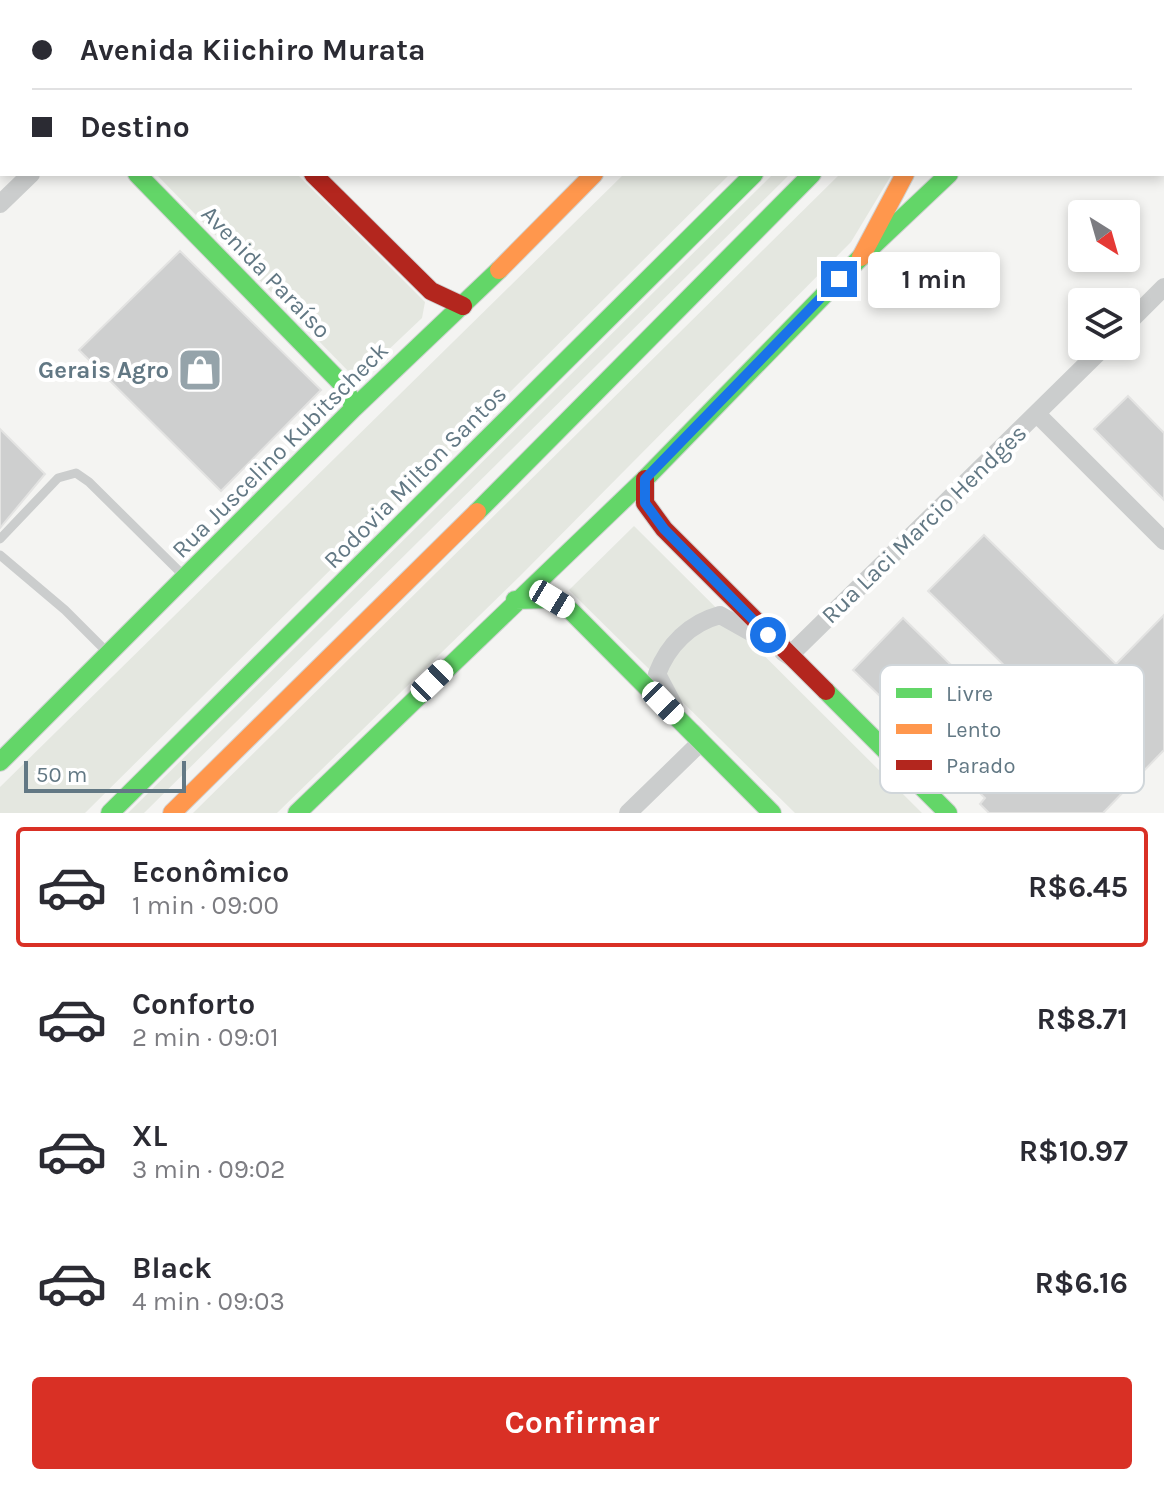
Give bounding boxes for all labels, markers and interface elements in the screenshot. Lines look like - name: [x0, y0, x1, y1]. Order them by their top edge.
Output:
- text: Avenida Kiichiro Murata: [80, 32, 426, 68]
- text: Destino: [80, 109, 190, 145]
- street label: Avenida Paraíso: [196, 200, 336, 344]
- north arrow: [1068, 200, 1140, 272]
- map controls: [1068, 200, 1140, 360]
- callout: 1 min: [867, 251, 999, 307]
- route end: [821, 261, 857, 297]
- text: 1 min: [901, 264, 967, 295]
- button: layers: [1068, 288, 1140, 360]
- street label: Rua Juscelino Kubitscheck: [166, 336, 394, 564]
- shop icon: Gerais Agro: [176, 346, 224, 394]
- place label: Gerais Agro: [38, 356, 169, 384]
- street label: Rodovia Milton Santos: [318, 380, 512, 574]
- street label: Rua Laci Marcio Hendges: [816, 419, 1032, 629]
- car: [525, 576, 579, 622]
- route start: [750, 617, 786, 653]
- car: [406, 656, 458, 706]
- legend: [880, 665, 1144, 793]
- car: [638, 677, 688, 729]
- text: Livre: [946, 681, 993, 707]
- text: Lento: [946, 717, 1001, 743]
- text: Parado: [946, 753, 1015, 779]
- scale bar: [24, 757, 186, 793]
- text: 50 m: [36, 762, 87, 788]
- icon: car: [36, 851, 108, 923]
- text: Econômico: [132, 854, 289, 890]
- text: R$6.45: [1028, 869, 1128, 905]
- text: 1 min · 09:00: [132, 890, 279, 921]
- icon: car: [36, 983, 108, 1055]
- text: Conforto: [132, 986, 255, 1022]
- text: R$8.71: [1037, 1001, 1128, 1037]
- text: 2 min · 09:01: [132, 1022, 279, 1053]
- icon: car: [36, 1115, 108, 1187]
- text: XL: [132, 1118, 167, 1154]
- text: R$10.97: [1019, 1133, 1128, 1169]
- text: 3 min · 09:02: [132, 1154, 285, 1185]
- icon: car: [36, 1247, 108, 1319]
- text: Black: [132, 1250, 212, 1286]
- text: R$6.16: [1034, 1265, 1128, 1301]
- text: 4 min · 09:03: [132, 1286, 285, 1317]
- button: Confirmar: [32, 1377, 1132, 1469]

